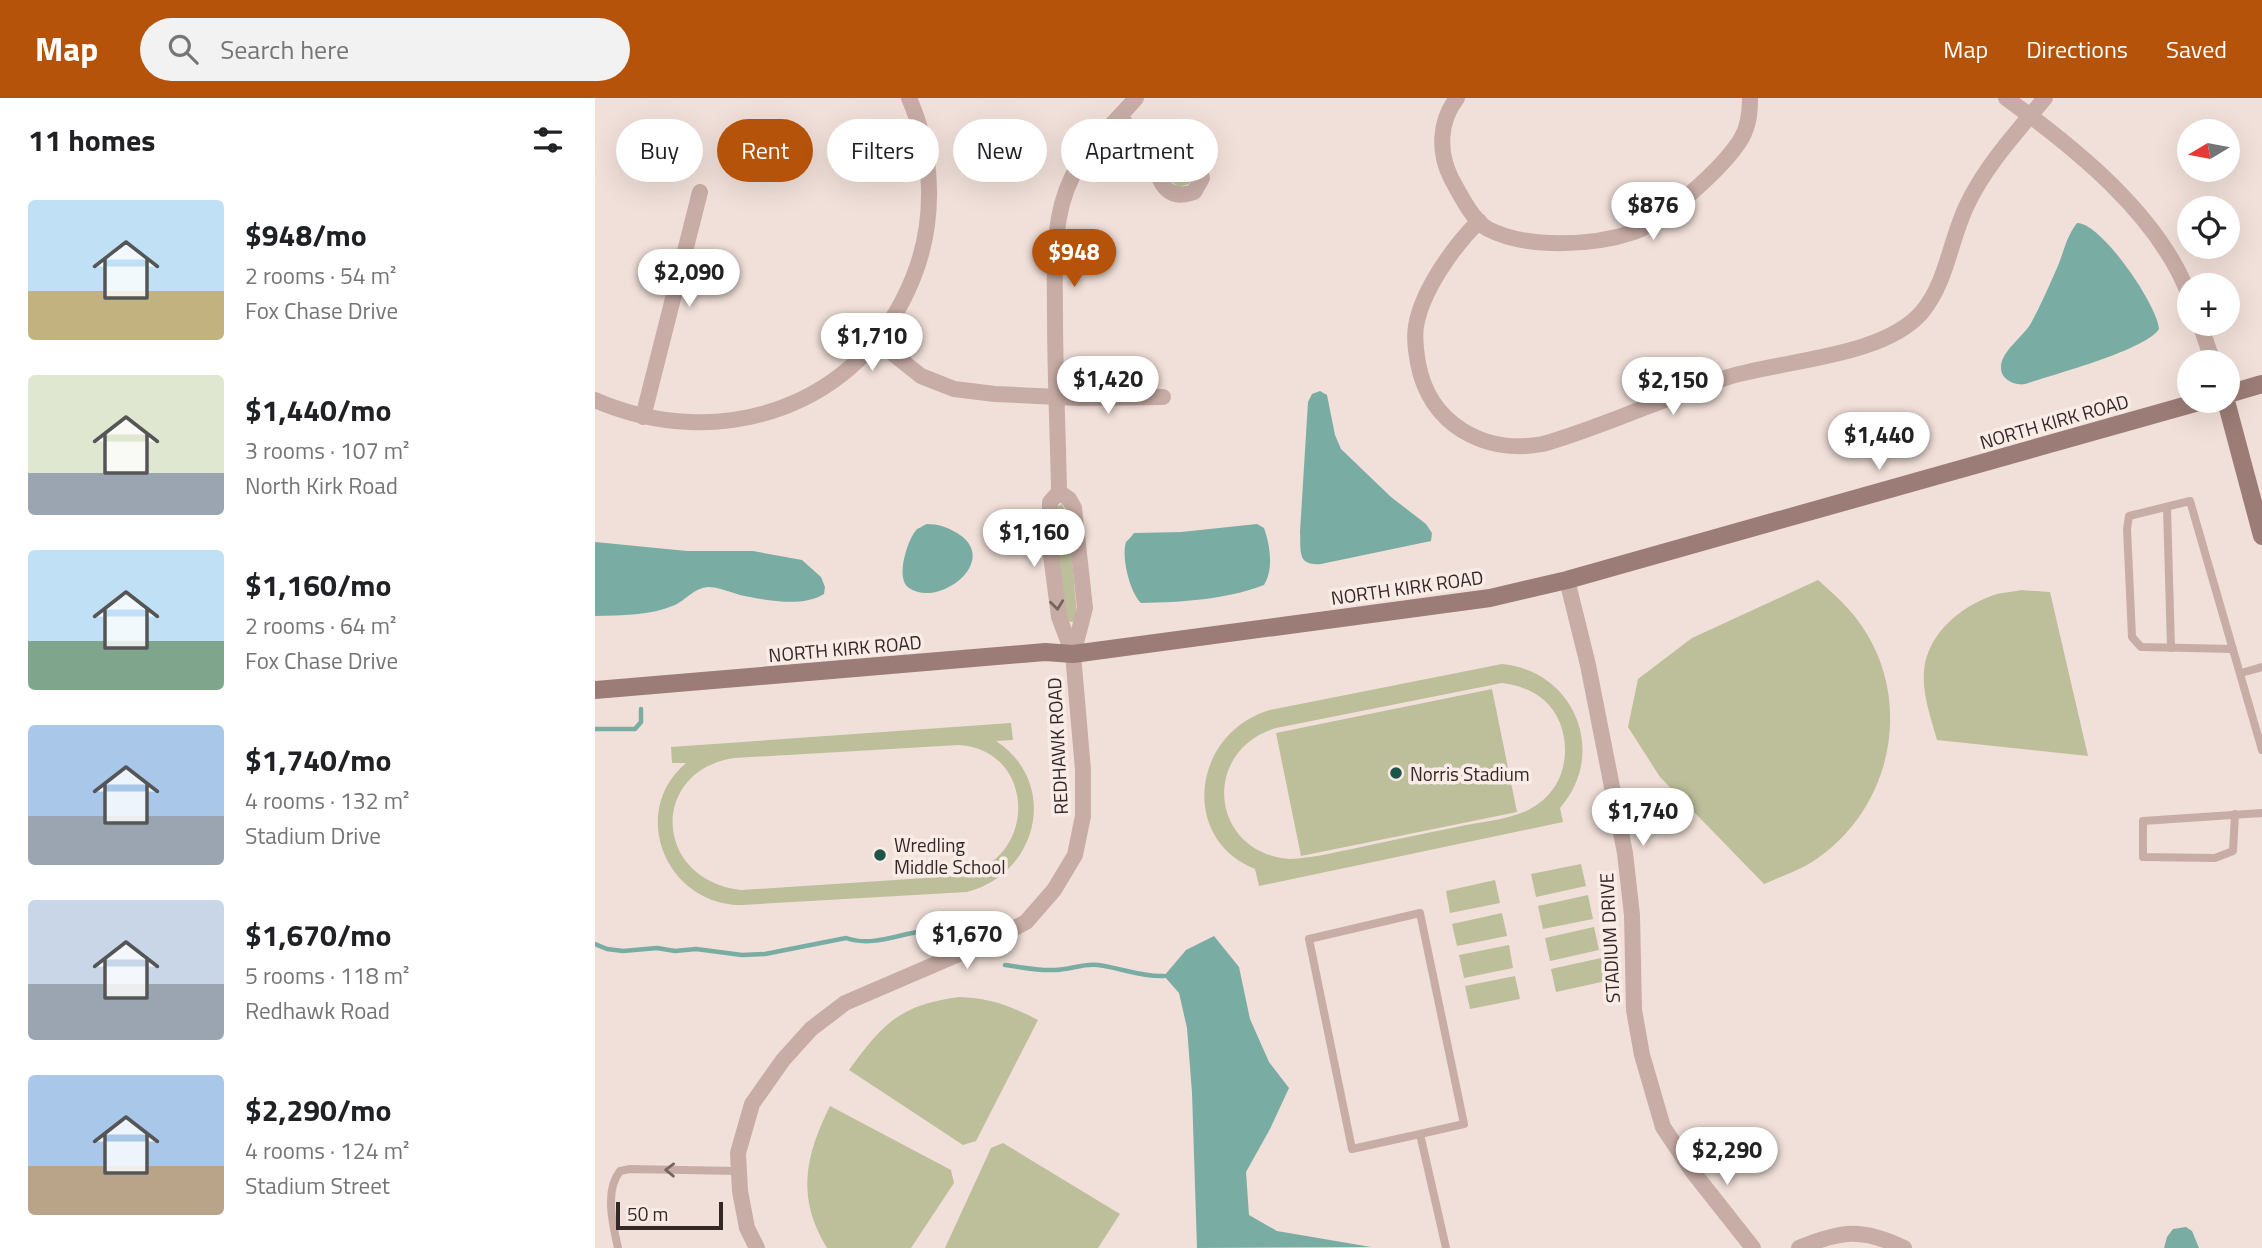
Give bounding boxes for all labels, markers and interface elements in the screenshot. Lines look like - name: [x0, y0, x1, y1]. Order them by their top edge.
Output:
- search box: [140, 18, 630, 81]
- text: Map: [35, 24, 98, 74]
- icon: search: [164, 30, 202, 68]
- text: Search here: [220, 30, 349, 69]
- text: Map: [1943, 31, 1988, 67]
- text: Directions: [2026, 31, 2128, 67]
- text: Saved: [2166, 31, 2227, 67]
- text: 11 homes: [28, 117, 155, 163]
- chip: Buy: [616, 119, 703, 182]
- chip: Rent: [717, 119, 813, 182]
- chip: Filters: [827, 119, 939, 182]
- chip: New: [953, 119, 1047, 182]
- chip: Apartment: [1061, 119, 1218, 182]
- north arrow: [2177, 119, 2240, 182]
- map controls: [2177, 119, 2240, 413]
- icon: filters: [529, 121, 567, 159]
- pin: $876: [1612, 183, 1694, 242]
- text: $876: [1627, 187, 1679, 222]
- button: locate: [2177, 196, 2240, 259]
- text: $948/mo: [245, 212, 367, 258]
- icon: home: [84, 228, 168, 312]
- pin: $948: [1033, 230, 1115, 289]
- text: $948: [1048, 234, 1100, 269]
- pin: $2,090: [632, 250, 746, 309]
- text: $2,090: [654, 254, 724, 289]
- text: 2 rooms · 54 m²: [245, 258, 396, 293]
- button: +: [2177, 273, 2240, 336]
- text: Fox Chase Drive: [245, 293, 398, 328]
- pin: $1,710: [815, 314, 929, 373]
- text: $1,710: [837, 318, 907, 353]
- button: −: [2177, 350, 2240, 413]
- pin: $1,420: [1051, 356, 1165, 416]
- pin: $2,150: [1616, 358, 1730, 417]
- text: $1,420: [1073, 361, 1143, 396]
- text: $2,150: [1638, 362, 1708, 397]
- street label: NORTH KIRK ROAD: [1976, 386, 2132, 456]
- text: $1,440/mo: [245, 387, 391, 433]
- icon: home: [84, 403, 168, 487]
- pin: $1,440: [1822, 412, 1936, 472]
- text: $1,440: [1844, 417, 1914, 452]
- text: 3 rooms · 107 m²: [245, 433, 409, 468]
- text: North Kirk Road: [245, 468, 398, 503]
- pin: $1,160: [977, 510, 1091, 569]
- text: $1,160: [999, 514, 1069, 549]
- text: $1,160/mo: [245, 562, 391, 608]
- street label: NORTH KIRK ROAD: [1329, 562, 1485, 612]
- icon: home: [84, 578, 168, 662]
- one-way arrow: [1050, 599, 1065, 611]
- text: 2 rooms · 64 m²: [245, 608, 396, 643]
- street label: NORTH KIRK ROAD: [767, 627, 923, 669]
- text: Fox Chase Drive: [245, 643, 398, 678]
- street label: REDHAWK ROAD: [1039, 677, 1075, 815]
- text: $1,740/mo: [245, 737, 391, 783]
- icon: home: [84, 753, 168, 837]
- place label: Norris Stadium: [1410, 759, 1530, 788]
- marker: Norris Stadium: [1388, 765, 1404, 781]
- text: 4 rooms · 132 m²: [245, 783, 409, 818]
- pin: $1,740: [1586, 788, 1700, 848]
- text: $1,740: [1608, 793, 1678, 828]
- text: Stadium Drive: [245, 818, 381, 853]
- place label: Wredling Middle School: [894, 830, 1006, 881]
- marker: Wredling Middle School: [872, 847, 888, 863]
- street label: STADIUM DRIVE: [1591, 872, 1627, 1004]
- text: $1,670/mo: [245, 912, 391, 958]
- pin: $1,670: [910, 912, 1024, 971]
- text: $1,670: [932, 916, 1002, 951]
- icon: home: [84, 928, 168, 1012]
- text: 5 rooms · 118 m²: [245, 958, 409, 993]
- text: Redhawk Road: [245, 993, 390, 1028]
- text: $2,290/mo: [245, 1087, 391, 1133]
- icon: home: [84, 1103, 168, 1187]
- pin: $2,290: [1670, 1128, 1784, 1187]
- text: $2,290: [1692, 1132, 1762, 1167]
- text: 4 rooms · 124 m²: [245, 1133, 409, 1168]
- one-way arrow: [664, 1162, 675, 1178]
- text: Stadium Street: [245, 1168, 390, 1203]
- scale bar: [616, 1199, 723, 1231]
- text: 50 m: [627, 1199, 668, 1228]

